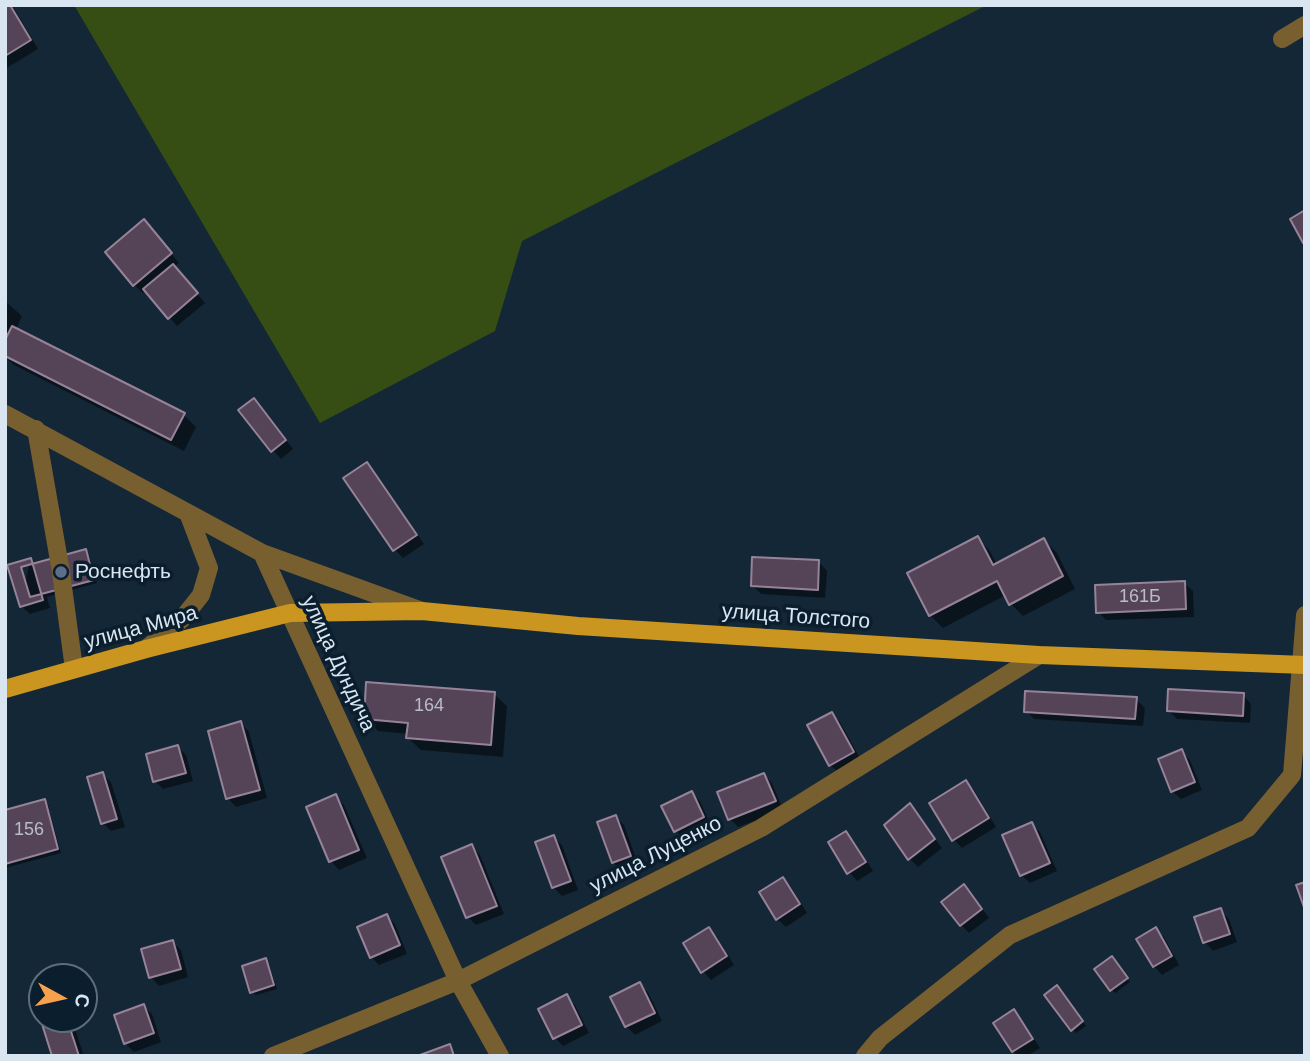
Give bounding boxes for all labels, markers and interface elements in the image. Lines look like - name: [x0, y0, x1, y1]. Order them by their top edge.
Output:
- place label: Роснефть: [75, 559, 171, 585]
- marker: Роснефть: [53, 564, 69, 580]
- house number: 161Б: [1119, 586, 1161, 608]
- street label: улица Дундича: [296, 592, 380, 736]
- street label: улица Толстого: [721, 599, 871, 635]
- street label: улица Мира: [82, 601, 200, 655]
- house number: 164: [414, 695, 444, 717]
- street label: улица Луценко: [586, 811, 726, 899]
- house number: 156: [14, 819, 44, 841]
- north arrow: [28, 963, 98, 1033]
- text: С: [71, 992, 94, 1009]

